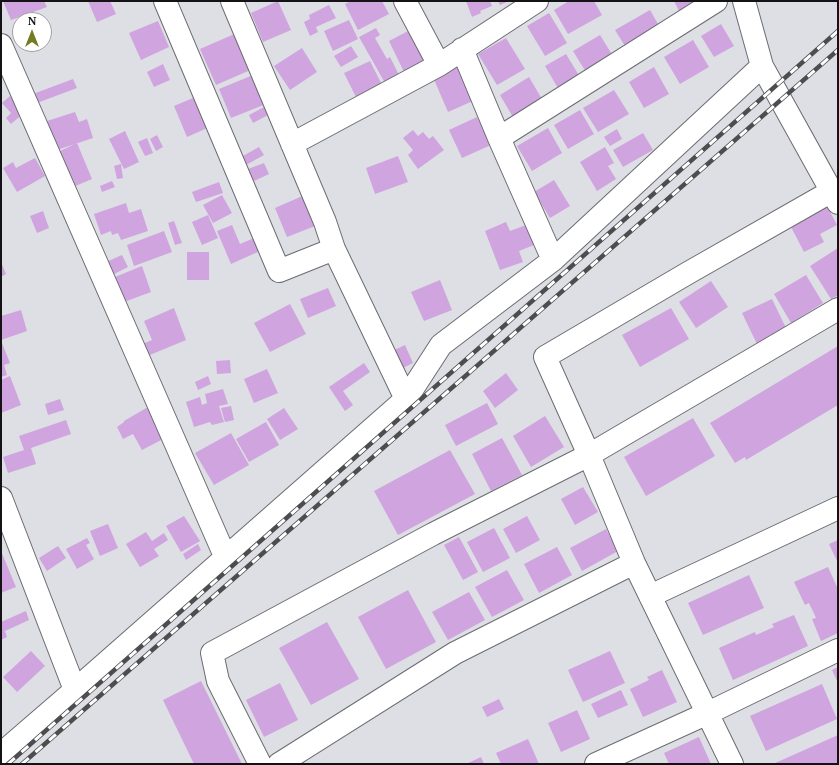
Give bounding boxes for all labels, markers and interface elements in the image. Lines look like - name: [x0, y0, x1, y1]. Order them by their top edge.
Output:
- north arrow: [12, 12, 52, 52]
- text: N: [28, 13, 36, 28]

